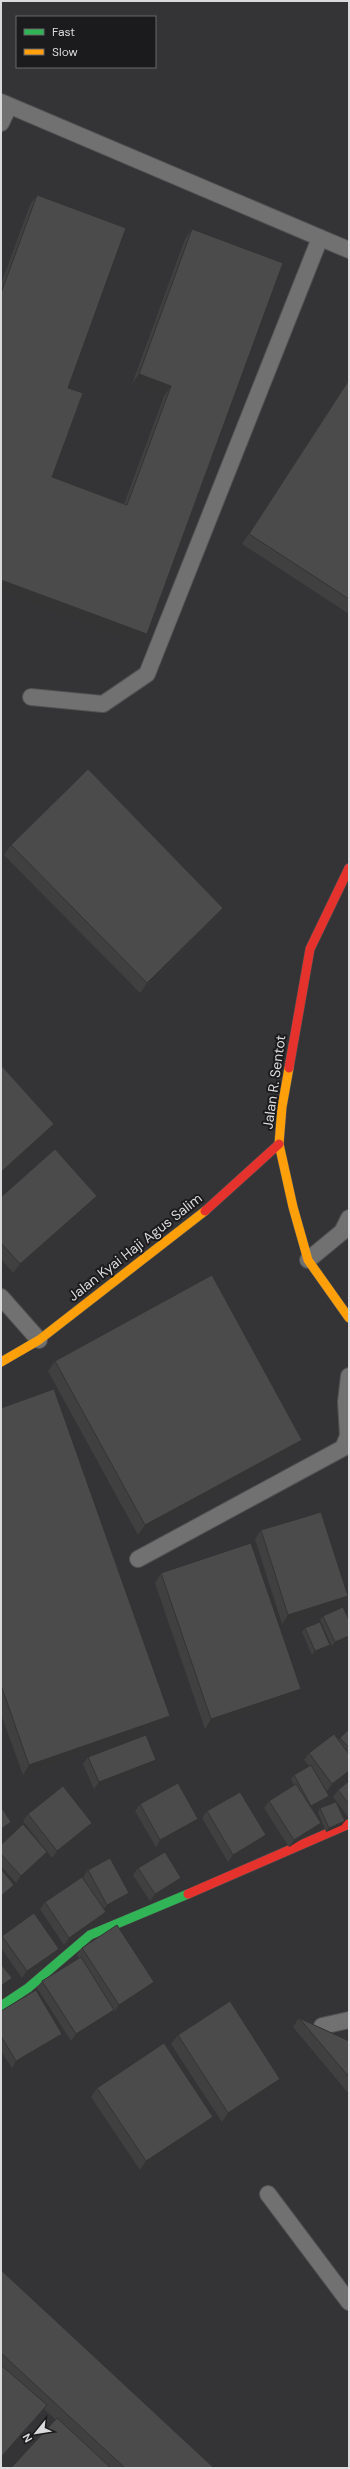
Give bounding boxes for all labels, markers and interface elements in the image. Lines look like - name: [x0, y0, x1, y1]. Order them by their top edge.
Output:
- legend: [16, 16, 156, 68]
- text: Fast: [52, 24, 75, 40]
- text: Slow: [52, 44, 78, 60]
- street label: Jalan R. Sentot: [258, 1034, 290, 1130]
- street label: Jalan Kyai Haji Agus Salim: [64, 1189, 206, 1305]
- north arrow: [16, 2413, 56, 2453]
- text: N: [19, 2431, 35, 2445]

